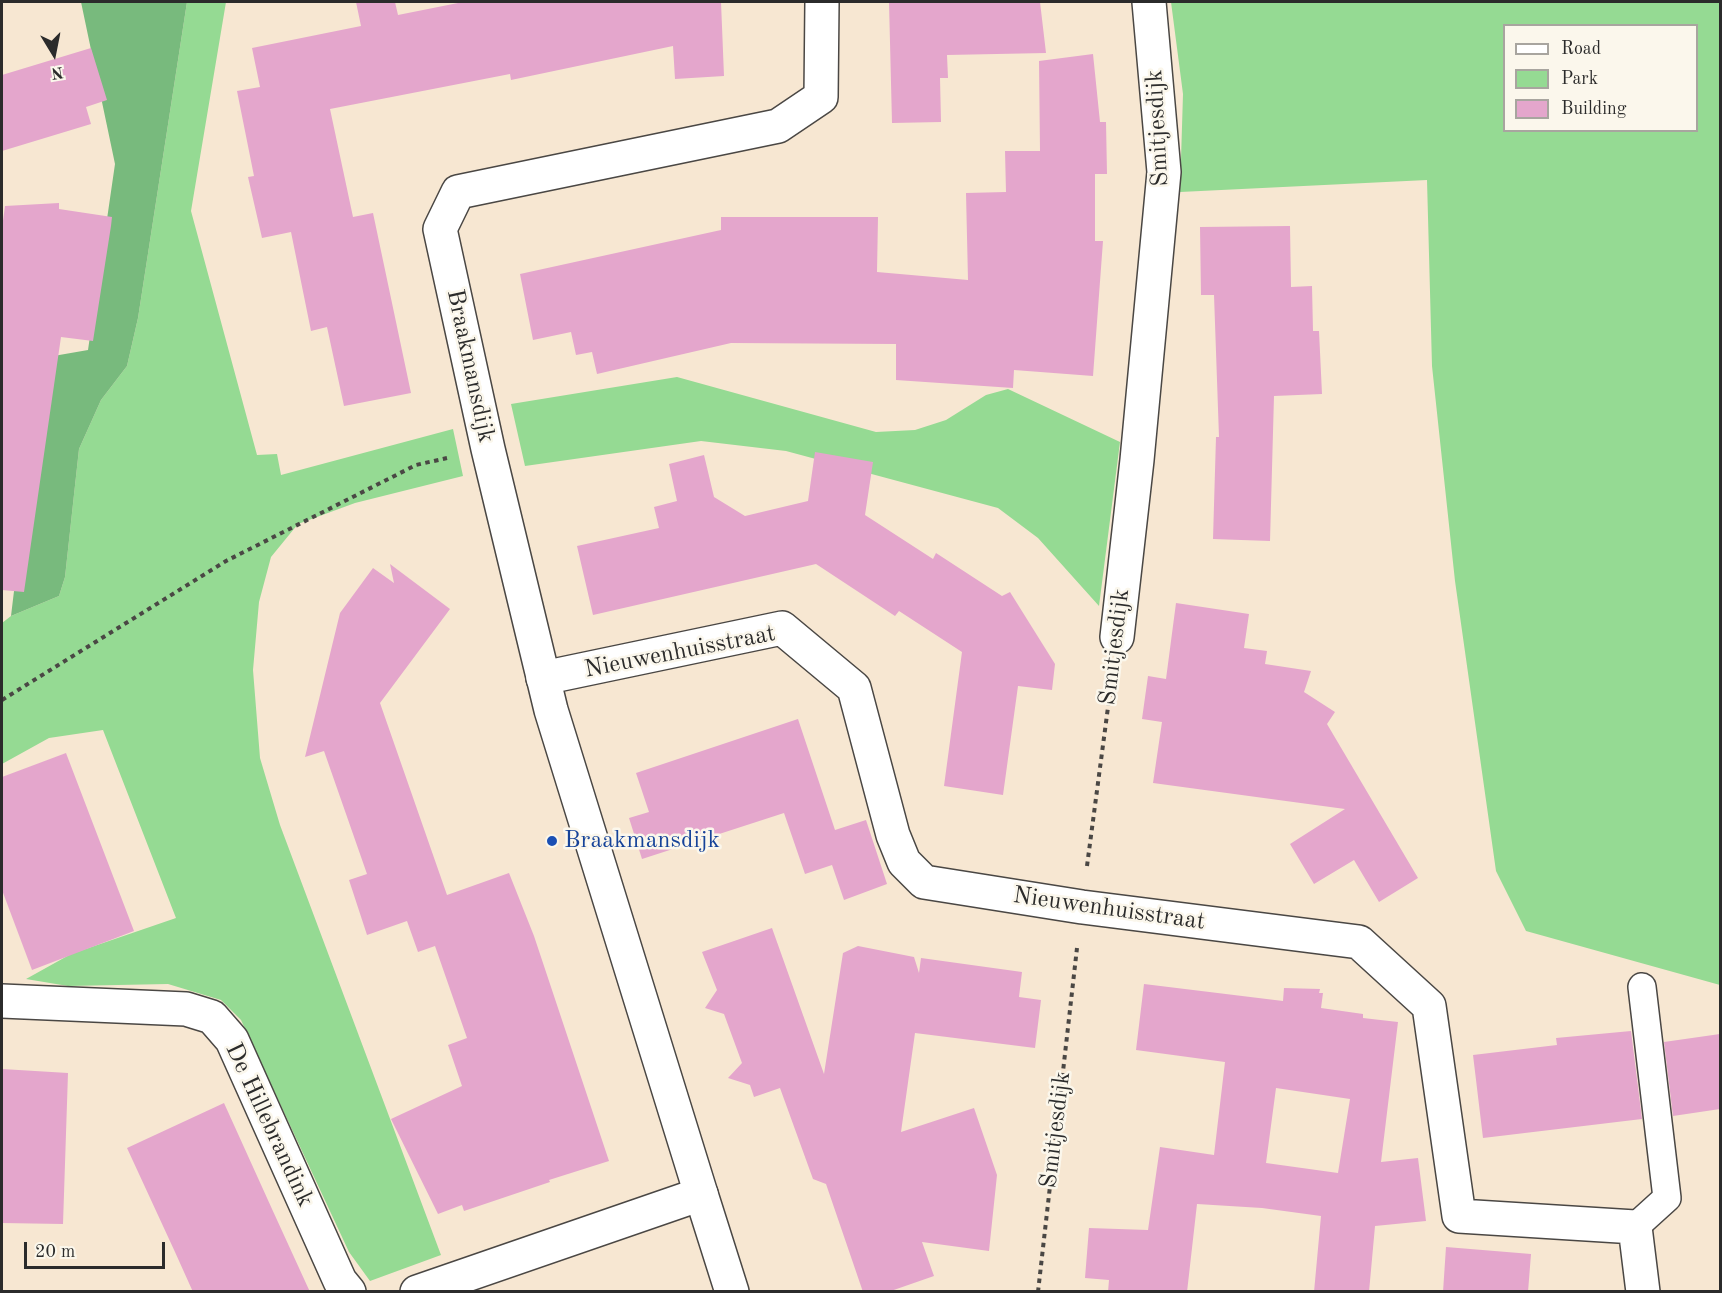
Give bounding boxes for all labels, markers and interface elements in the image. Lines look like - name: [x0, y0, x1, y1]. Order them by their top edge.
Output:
- north arrow: [24, 24, 84, 84]
- legend: [1503, 24, 1698, 132]
- text: Road: [1561, 40, 1601, 58]
- text: N: [50, 63, 65, 81]
- street label: Smitjesdijk: [1141, 69, 1175, 187]
- text: Park: [1561, 70, 1598, 88]
- text: Building: [1561, 100, 1626, 118]
- street label: Braakmansdijk: [440, 287, 500, 445]
- street label: Smitjesdijk: [1094, 587, 1136, 707]
- street label: Nieuwenhuisstraat: [582, 619, 778, 685]
- place label: Braakmansdijk: [564, 827, 720, 855]
- marker: Braakmansdijk: [545, 834, 559, 848]
- street label: Nieuwenhuisstraat: [1011, 881, 1207, 937]
- street label: De Hillebrandink: [218, 1039, 320, 1211]
- street label: Smitjesdijk: [1035, 1070, 1077, 1190]
- scale bar: [27, 1230, 168, 1268]
- text: 20 m: [35, 1243, 75, 1261]

